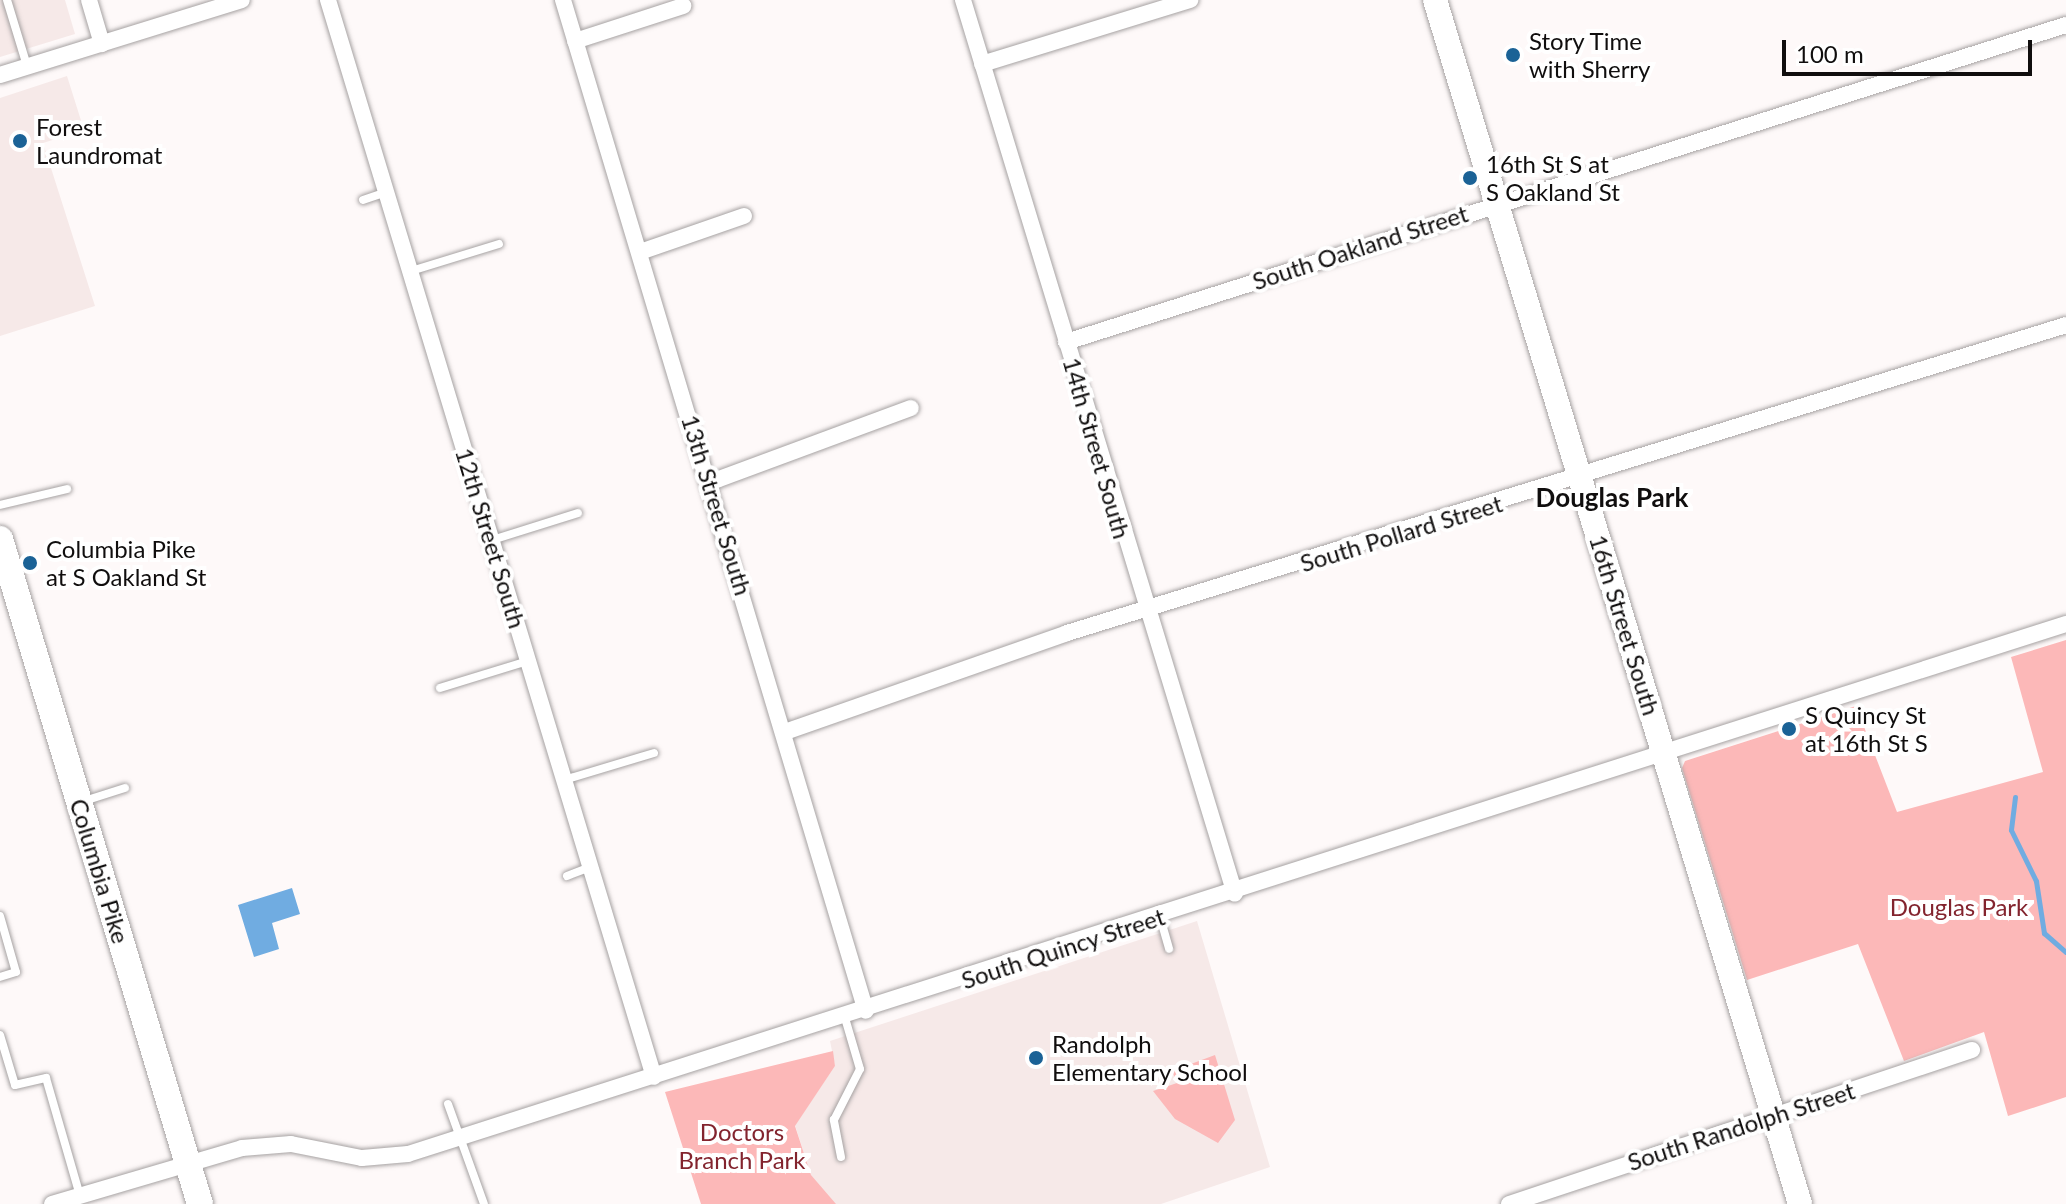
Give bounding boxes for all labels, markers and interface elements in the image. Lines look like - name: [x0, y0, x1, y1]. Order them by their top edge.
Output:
- scale bar: [1786, 24, 2036, 74]
- place label: Story Time with Sherry: [1529, 27, 1650, 83]
- text: 100 m: [1796, 39, 1864, 68]
- marker: Story Time with Sherry: [1504, 46, 1522, 64]
- place label: Forest Laundromat: [36, 113, 162, 169]
- marker: Forest Laundromat: [11, 132, 29, 150]
- place label: 16th St S at S Oakland St: [1486, 150, 1620, 206]
- marker: 16th St S at S Oakland St: [1461, 169, 1479, 187]
- street label: South Oakland Street: [1249, 199, 1471, 295]
- street label: 14th Street South: [1057, 354, 1137, 542]
- street label: 13th Street South: [676, 411, 758, 599]
- street label: 12th Street South: [450, 444, 532, 632]
- district label: Douglas Park: [1536, 482, 1688, 514]
- street label: South Pollard Street: [1296, 489, 1506, 577]
- street label: 16th Street South: [1584, 531, 1666, 719]
- place label: Columbia Pike at S Oakland St: [46, 535, 206, 591]
- marker: Columbia Pike at S Oakland St: [21, 554, 39, 572]
- place label: S Quincy St at 16th St S: [1805, 701, 1928, 757]
- marker: S Quincy St at 16th St S: [1780, 720, 1798, 738]
- street label: Columbia Pike: [64, 795, 136, 947]
- park label: Douglas Park: [1890, 893, 2028, 921]
- street label: South Quincy Street: [957, 901, 1169, 995]
- place label: Randolph Elementary School: [1052, 1030, 1248, 1086]
- marker: Randolph Elementary School: [1027, 1049, 1045, 1067]
- street label: South Randolph Street: [1624, 1076, 1858, 1176]
- park label: Doctors Branch Park: [679, 1118, 805, 1174]

